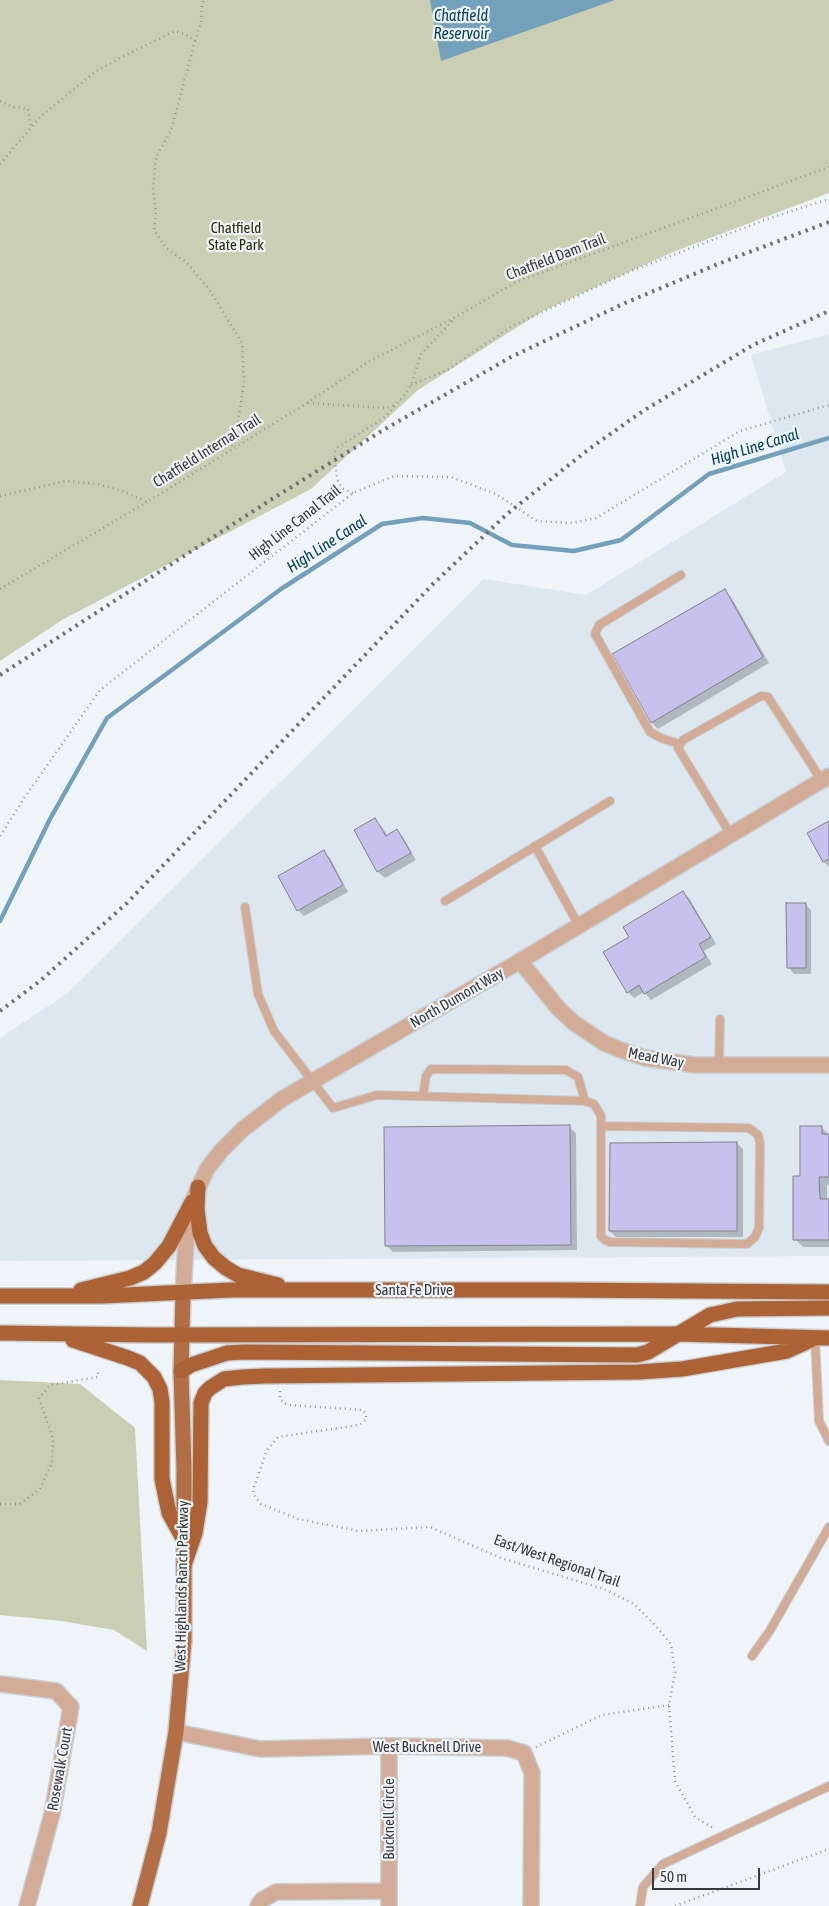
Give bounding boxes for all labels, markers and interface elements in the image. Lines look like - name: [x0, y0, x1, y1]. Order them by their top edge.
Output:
- water label: Chatfield Reservoir: [433, 6, 489, 44]
- park label: Chatfield State Park: [208, 219, 264, 254]
- street label: Chatfield Dam Trail: [504, 230, 608, 284]
- street label: Chatfield Internal Trail: [150, 411, 264, 491]
- water label: High Line Canal: [708, 424, 802, 470]
- street label: High Line Canal Trail: [246, 482, 344, 564]
- water label: High Line Canal: [283, 511, 371, 577]
- street label: North Dumont Way: [407, 964, 507, 1032]
- street label: Mead Way: [627, 1044, 685, 1072]
- street label: Santa Fe Drive: [375, 1281, 453, 1299]
- street label: West Highlands Ranch Parkway: [172, 1500, 192, 1672]
- street label: East/West Regional Trail: [491, 1531, 623, 1591]
- street label: Rosewalk Court: [44, 1726, 76, 1812]
- street label: West Bucknell Drive: [373, 1738, 481, 1756]
- street label: Bucknell Circle: [380, 1778, 398, 1860]
- scale bar: [654, 1858, 762, 1890]
- text: 50 m: [660, 1868, 687, 1885]

